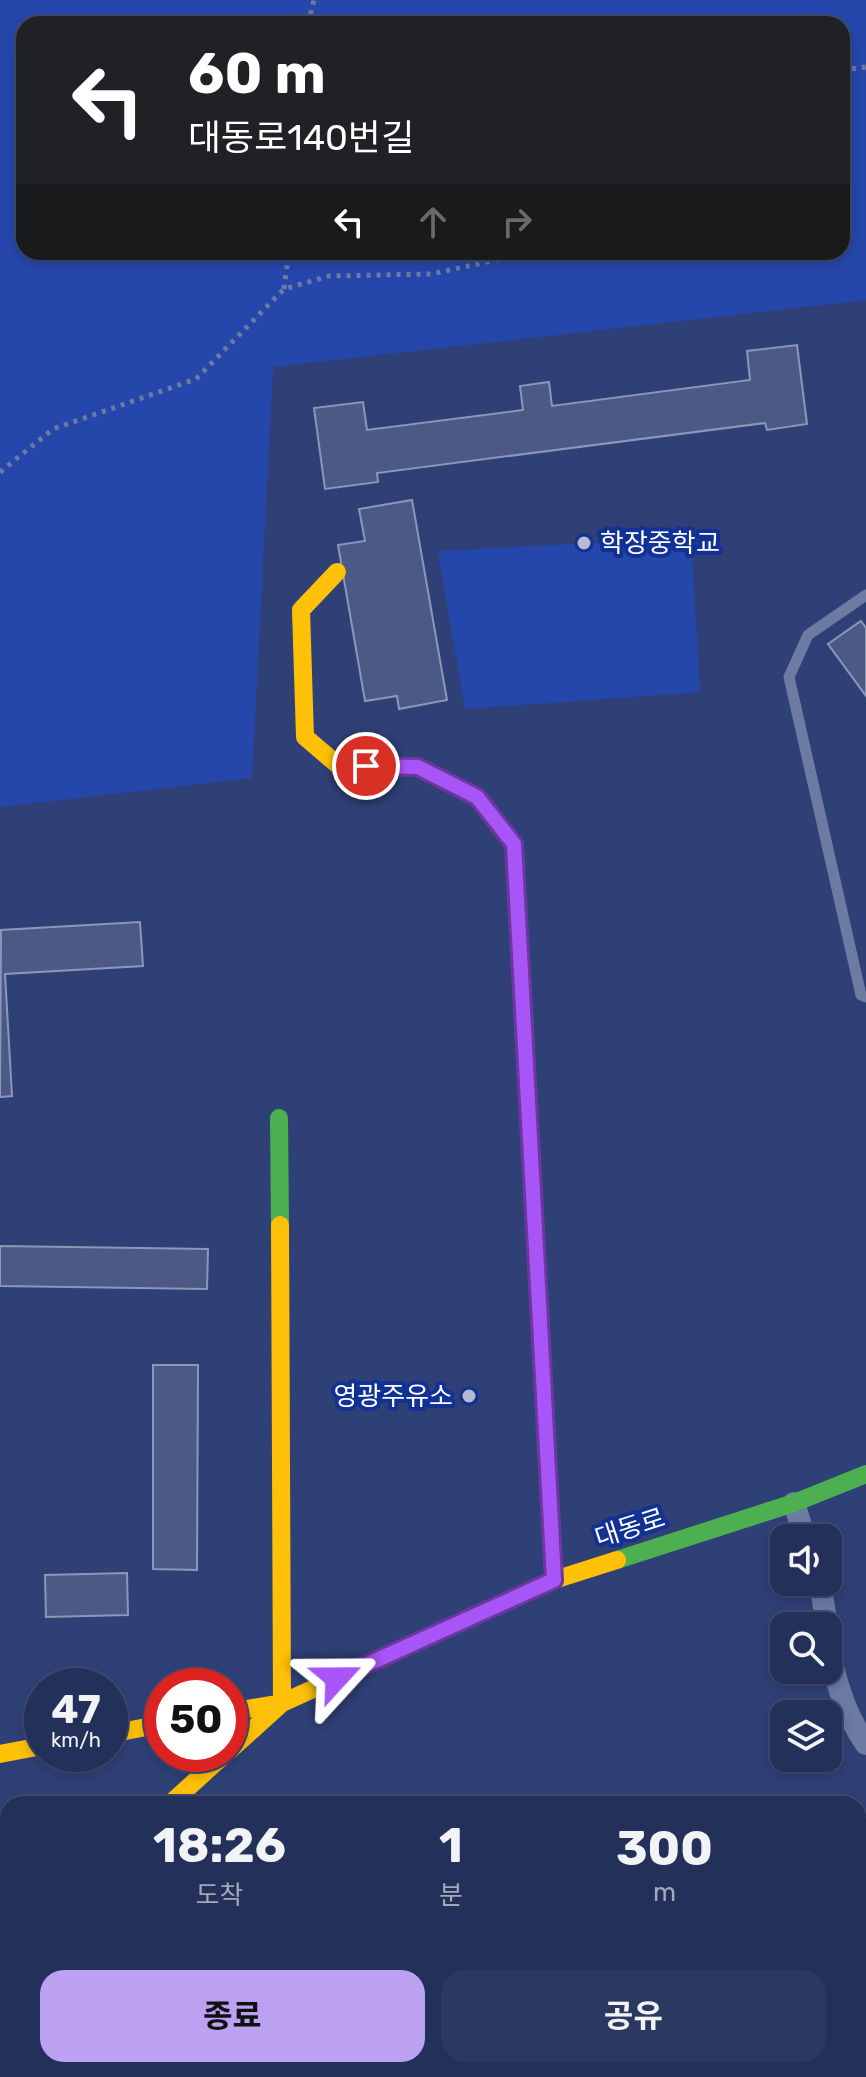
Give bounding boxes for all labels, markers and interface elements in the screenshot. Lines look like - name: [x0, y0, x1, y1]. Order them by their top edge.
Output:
- text: 60 m: [188, 41, 326, 107]
- icon: left: [56, 48, 160, 152]
- text: 대동로140번길: [188, 116, 414, 159]
- icon: left: [327, 200, 371, 244]
- icon: ahead: [411, 200, 455, 244]
- icon: right: [495, 200, 539, 244]
- place label: 학장중학교: [600, 528, 720, 559]
- marker: 학장중학교: [575, 534, 593, 552]
- pin: [332, 732, 400, 800]
- icon: arrive: [344, 744, 388, 788]
- place label: 영광주유소: [333, 1381, 453, 1412]
- marker: 영광주유소: [460, 1387, 478, 1405]
- street label: 대동로: [591, 1502, 669, 1554]
- map controls: [770, 1524, 842, 1772]
- button: sound: [770, 1524, 842, 1596]
- button: search: [770, 1612, 842, 1684]
- position arrow: [295, 1636, 379, 1720]
- speed limit sign: 50: [144, 1668, 248, 1772]
- text: 47: [51, 1686, 101, 1733]
- button: layers: [770, 1700, 842, 1772]
- text: km/h: [51, 1728, 101, 1752]
- text: 18:26: [153, 1817, 286, 1874]
- text: 1: [439, 1817, 463, 1874]
- text: 300: [616, 1820, 713, 1877]
- text: m: [653, 1877, 676, 1908]
- text: 도착: [196, 1880, 243, 1911]
- text: 분: [439, 1880, 463, 1911]
- button: 종료: [40, 1970, 425, 2062]
- button: 공유: [441, 1970, 826, 2062]

